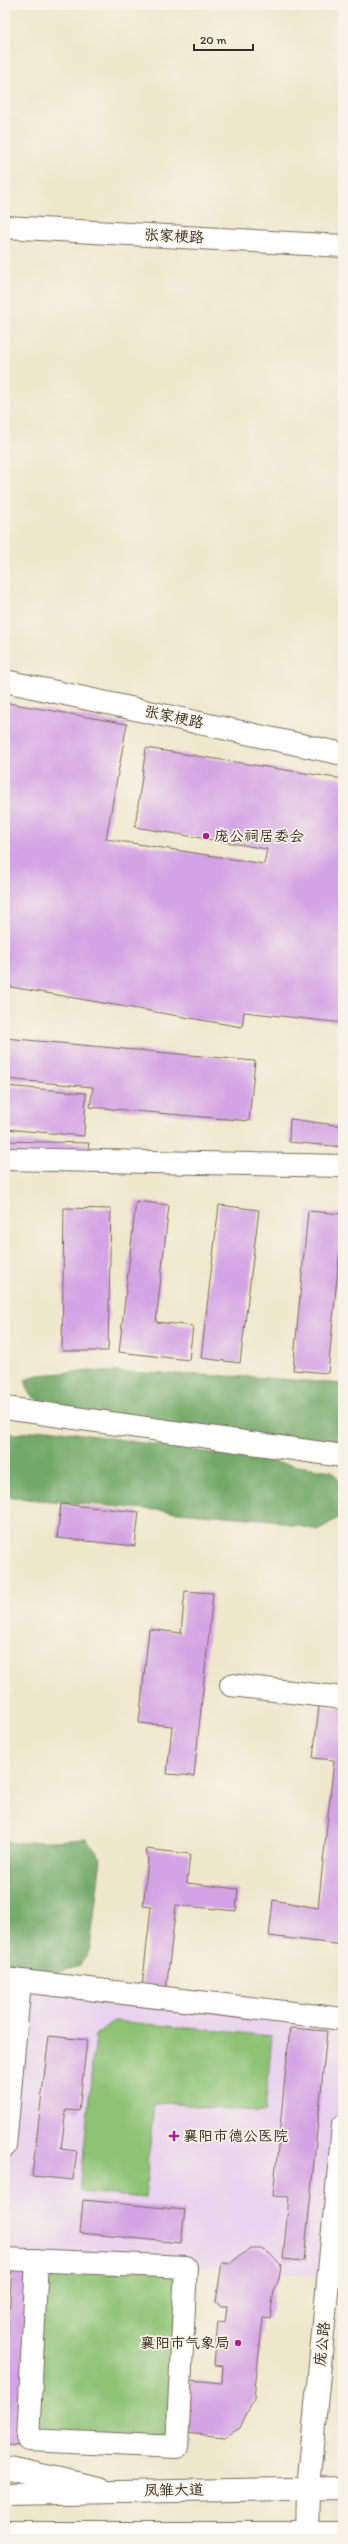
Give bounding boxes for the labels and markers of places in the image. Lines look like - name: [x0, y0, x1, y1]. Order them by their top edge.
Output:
- place label: 庞公祠居委会: [214, 827, 304, 845]
- marker: 庞公祠居委会: [201, 831, 211, 841]
- place label: 襄阳市德公医院: [183, 2127, 288, 2145]
- marker: 襄阳市德公医院: [168, 2130, 180, 2142]
- place label: 襄阳市气象局: [140, 2334, 230, 2352]
- marker: 襄阳市气象局: [233, 2338, 243, 2348]

